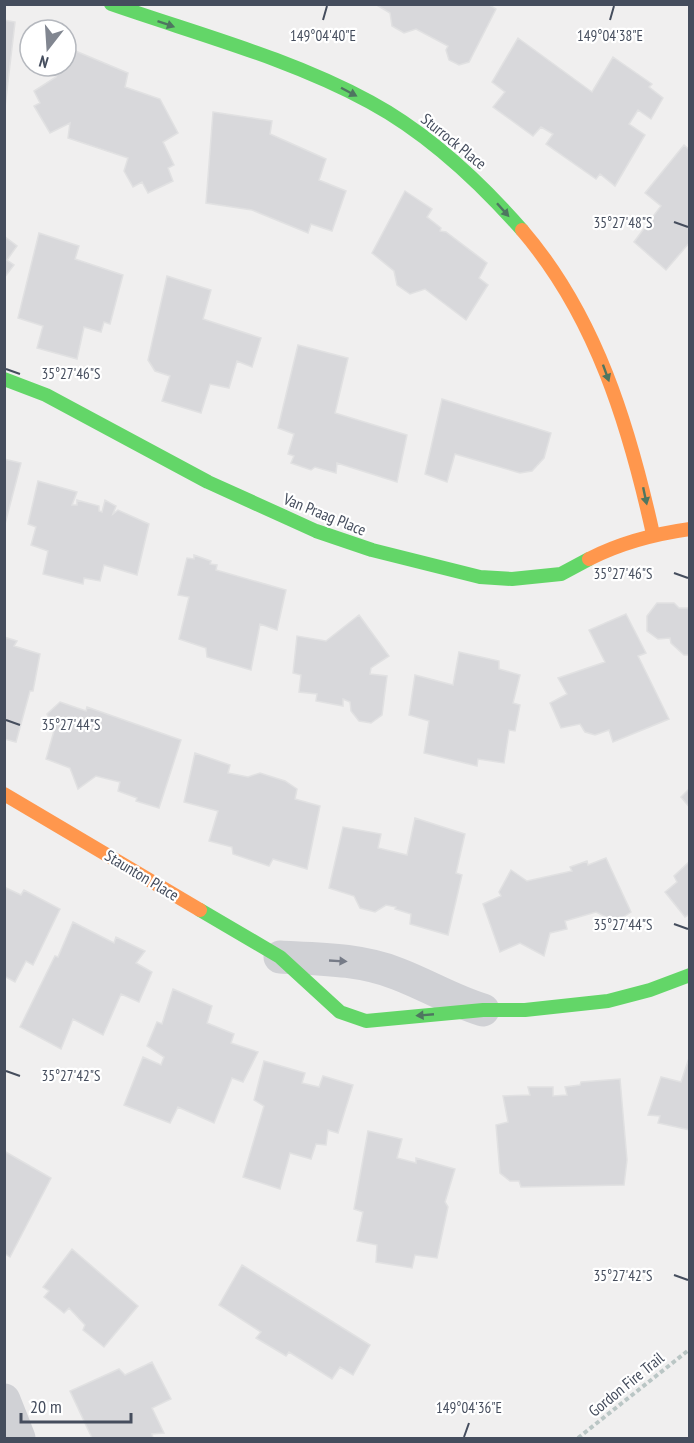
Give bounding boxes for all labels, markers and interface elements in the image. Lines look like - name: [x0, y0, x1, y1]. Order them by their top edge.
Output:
- north arrow: [18, 18, 78, 78]
- one-way arrow: [157, 19, 175, 29]
- text: 149°04'40"E: [290, 26, 356, 45]
- text: 149°04'38"E: [577, 26, 643, 45]
- text: N: [37, 52, 51, 73]
- one-way arrow: [340, 87, 357, 97]
- street label: Sturrock Place: [417, 109, 491, 173]
- one-way arrow: [496, 202, 510, 217]
- text: 35°27'48"S: [593, 213, 653, 232]
- text: 35°27'46"S: [41, 364, 101, 383]
- one-way arrow: [602, 364, 612, 382]
- one-way arrow: [640, 487, 650, 505]
- street label: Van Praag Place: [280, 488, 369, 540]
- text: 35°27'46"S: [593, 564, 653, 583]
- text: 35°27'44"S: [41, 715, 101, 734]
- street label: Staunton Place: [101, 845, 183, 905]
- text: 35°27'44"S: [593, 915, 653, 934]
- one-way arrow: [329, 956, 348, 965]
- one-way arrow: [416, 1010, 435, 1020]
- text: 35°27'42"S: [41, 1066, 101, 1085]
- text: 35°27'42"S: [593, 1266, 653, 1285]
- street label: Gordon Fire Trail: [584, 1347, 668, 1420]
- scale bar: [21, 1386, 130, 1424]
- text: 20 m: [30, 1395, 62, 1418]
- text: 149°04'36"E: [436, 1398, 502, 1417]

